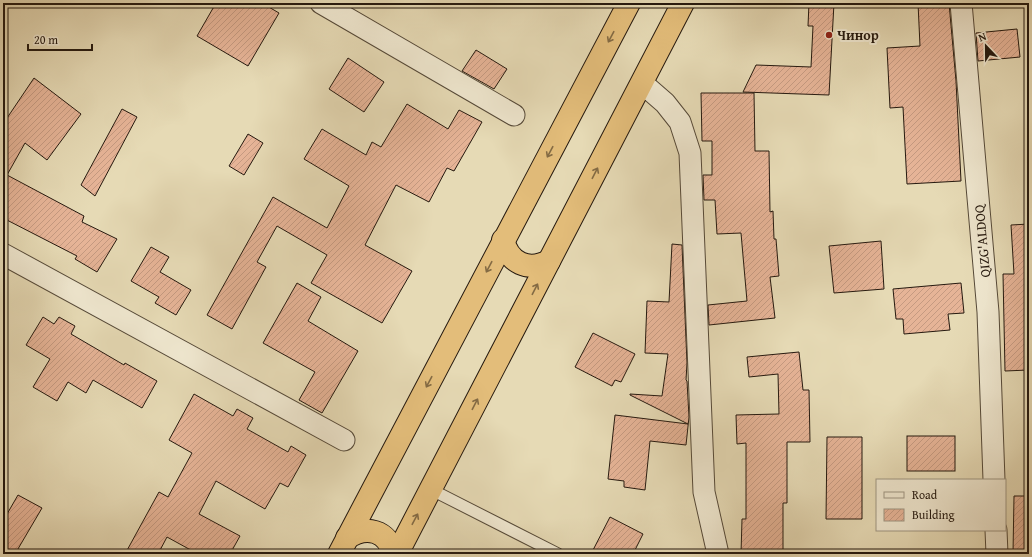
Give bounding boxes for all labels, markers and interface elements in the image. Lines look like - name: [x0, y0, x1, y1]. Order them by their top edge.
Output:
- place label: Чинор: [837, 25, 879, 45]
- scale bar: [28, 26, 92, 52]
- north arrow: [966, 26, 1006, 66]
- text: N: [976, 28, 989, 46]
- marker: Чинор: [824, 30, 834, 40]
- text: 20 m: [34, 31, 58, 48]
- one-way arrow: [607, 31, 614, 43]
- one-way arrow: [546, 146, 553, 158]
- one-way arrow: [591, 168, 599, 180]
- street label: QIZG'ALDOQ: [969, 202, 995, 278]
- one-way arrow: [485, 261, 492, 273]
- one-way arrow: [532, 283, 539, 295]
- one-way arrow: [425, 376, 432, 388]
- one-way arrow: [472, 398, 479, 410]
- legend: [876, 479, 1006, 531]
- text: Road: [912, 486, 938, 503]
- text: Building: [912, 506, 955, 523]
- one-way arrow: [412, 514, 419, 526]

